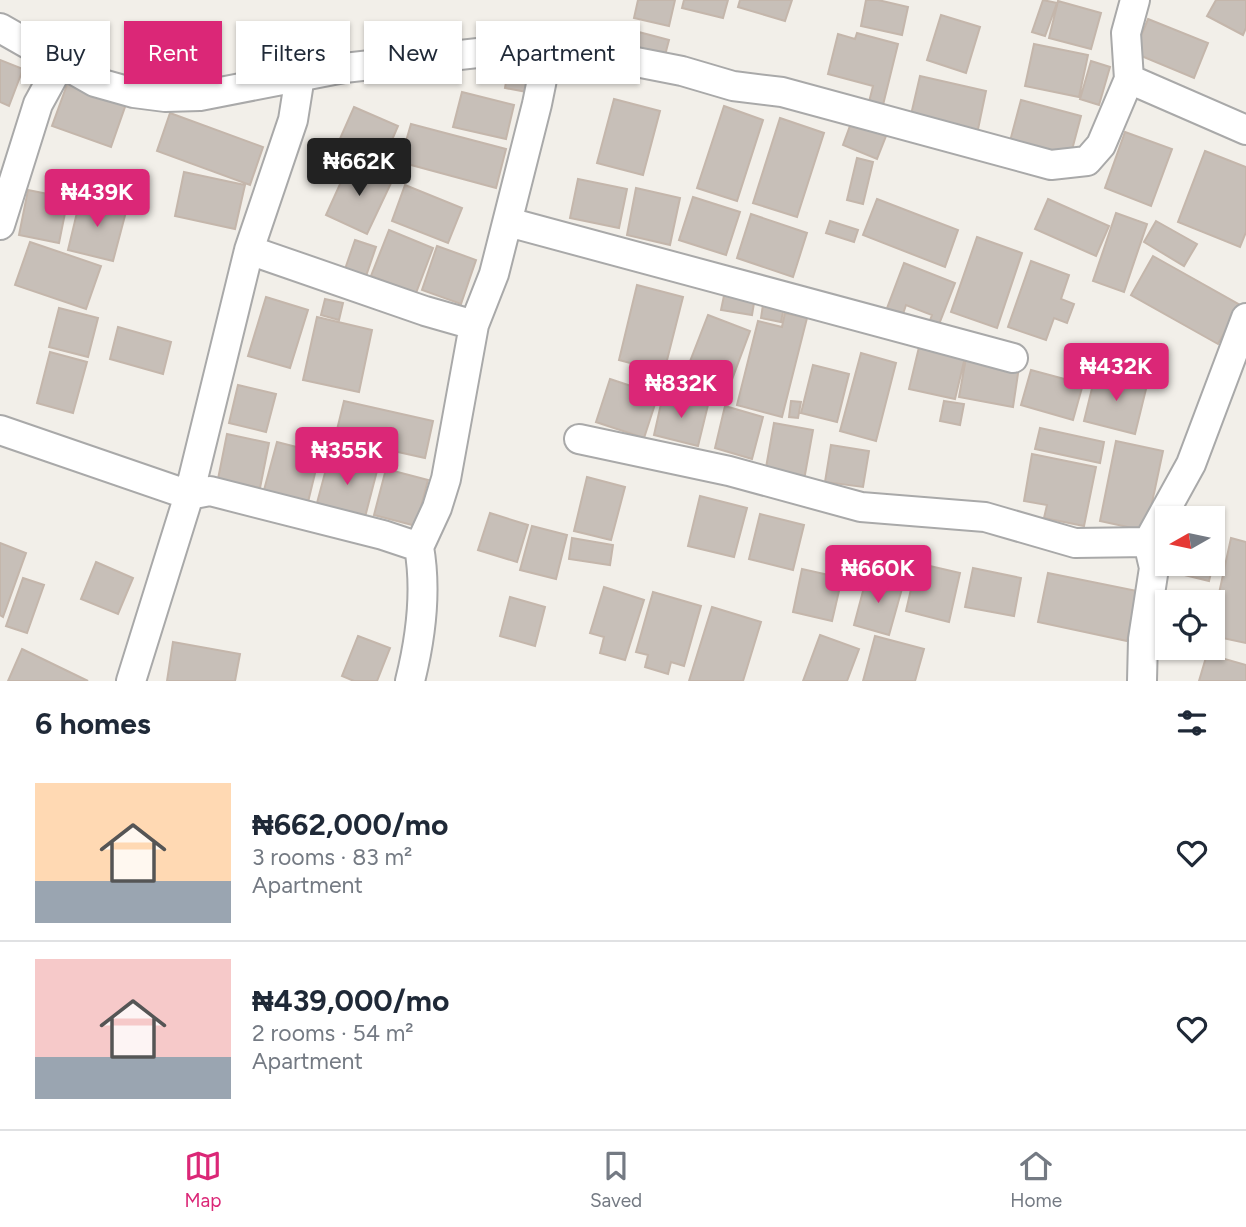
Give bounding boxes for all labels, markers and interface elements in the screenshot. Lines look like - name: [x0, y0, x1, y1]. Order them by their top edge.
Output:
- chip: Buy: [21, 21, 110, 84]
- chip: Rent: [124, 21, 222, 84]
- chip: Filters: [236, 21, 350, 84]
- chip: New: [364, 21, 462, 84]
- chip: Apartment: [476, 21, 640, 84]
- pin: ₦662K: [310, 138, 408, 198]
- text: ₦662K: [323, 147, 395, 175]
- pin: ₦439K: [48, 170, 146, 229]
- text: ₦439K: [61, 178, 133, 206]
- pin: ₦432K: [1067, 344, 1165, 403]
- text: ₦432K: [1080, 352, 1152, 380]
- pin: ₦832K: [632, 360, 730, 420]
- text: ₦832K: [645, 369, 717, 397]
- pin: ₦355K: [298, 428, 396, 487]
- text: ₦355K: [311, 436, 383, 464]
- north arrow: [1155, 506, 1225, 576]
- map controls: [1155, 506, 1225, 660]
- pin: ₦660K: [829, 546, 927, 605]
- text: ₦660K: [841, 554, 915, 582]
- button: locate: [1155, 590, 1225, 660]
- icon: filters: [1173, 704, 1211, 742]
- text: 6 homes: [35, 705, 151, 742]
- text: ₦662,000/mo: [252, 806, 448, 843]
- icon: home: [91, 811, 175, 895]
- icon: heart: [1173, 834, 1211, 872]
- text: 3 rooms · 83 m²: [252, 843, 412, 871]
- text: Apartment: [252, 871, 363, 899]
- text: ₦439,000/mo: [252, 982, 449, 1019]
- icon: home: [91, 987, 175, 1071]
- icon: heart: [1173, 1010, 1211, 1048]
- text: 2 rooms · 54 m²: [252, 1019, 414, 1047]
- text: Apartment: [252, 1047, 363, 1075]
- tab: Map: [184, 1147, 222, 1212]
- tab: Saved: [590, 1147, 642, 1212]
- tab: Home: [1010, 1147, 1062, 1212]

